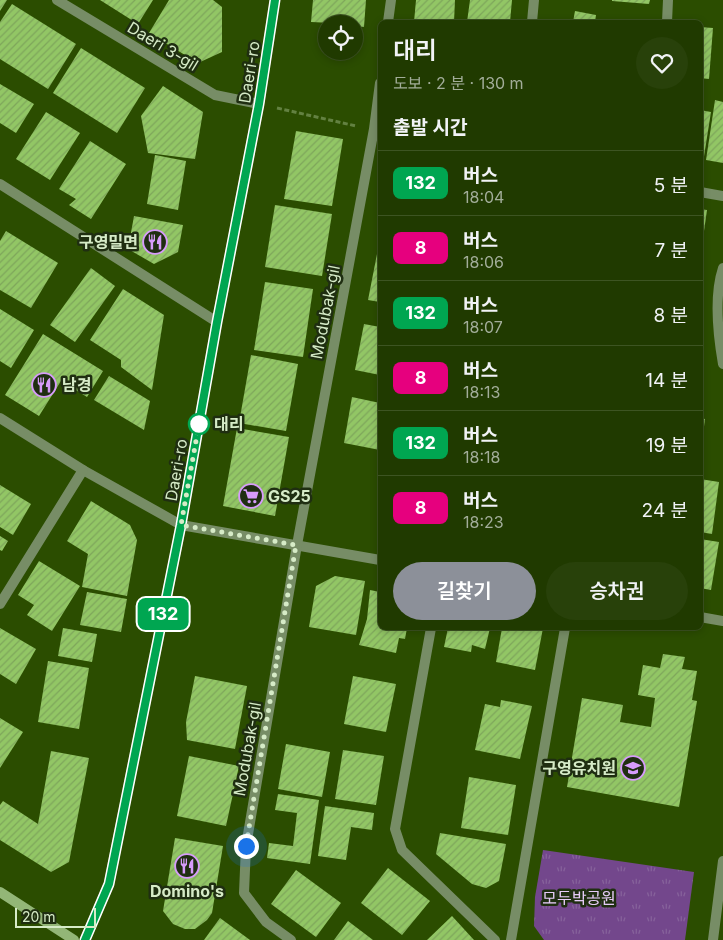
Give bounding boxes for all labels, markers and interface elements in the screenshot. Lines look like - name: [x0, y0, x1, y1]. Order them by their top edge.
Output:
- map controls: [318, 15, 363, 60]
- button: locate: [318, 15, 363, 60]
- street label: Daeri 3-gil: [124, 17, 202, 75]
- text: 대리: [393, 36, 437, 65]
- button: heart: [636, 37, 688, 89]
- street label: Daeri-ro: [234, 39, 264, 105]
- text: 도보 · 2 분 · 130 m: [393, 73, 524, 93]
- text: 출발 시간: [393, 116, 467, 139]
- text: 버스: [463, 164, 498, 187]
- text: 132: [405, 172, 436, 193]
- text: 5 분: [654, 174, 688, 197]
- text: 18:04: [463, 187, 504, 207]
- restaurant icon: 구영밀면: [142, 229, 168, 255]
- text: 버스: [463, 229, 498, 252]
- place label: 구영밀면: [79, 232, 138, 252]
- text: 8: [415, 237, 426, 258]
- text: 7 분: [654, 239, 688, 262]
- text: 18:06: [463, 252, 504, 272]
- street label: Modubak-gil: [306, 263, 344, 361]
- text: 버스: [463, 294, 498, 317]
- text: 132: [405, 302, 436, 323]
- text: 8 분: [653, 304, 688, 327]
- text: 18:07: [463, 317, 503, 337]
- text: 버스: [463, 359, 498, 382]
- text: 8: [415, 367, 426, 388]
- text: 14 분: [645, 369, 688, 392]
- restaurant icon: 남경: [31, 372, 57, 398]
- place label: 남경: [62, 375, 91, 395]
- text: 18:13: [463, 382, 500, 402]
- marker: 대리: [188, 413, 210, 435]
- place label: 대리: [214, 414, 243, 434]
- text: 버스: [463, 424, 498, 447]
- text: 132: [405, 432, 436, 453]
- text: 19 분: [646, 434, 688, 457]
- street label: Daeri-ro: [161, 437, 191, 503]
- text: 18:18: [463, 447, 500, 467]
- supermarket icon: GS25: [238, 483, 264, 509]
- place label: GS25: [268, 486, 311, 506]
- text: 버스: [463, 489, 498, 512]
- text: 8: [415, 497, 426, 518]
- text: 24 분: [642, 499, 688, 522]
- text: 18:23: [463, 512, 504, 532]
- button: 길찾기: [393, 562, 536, 620]
- button: 승차권: [546, 562, 688, 620]
- line badge: 132: [134, 598, 192, 630]
- text: 132: [148, 603, 178, 624]
- street label: Modubak-gil: [229, 700, 265, 798]
- school or university icon: 구영유치원: [620, 755, 646, 781]
- place label: 구영유치원: [542, 758, 616, 778]
- your location: [234, 834, 259, 859]
- restaurant icon: Domino's: [174, 853, 200, 879]
- place label: Domino's: [150, 881, 224, 901]
- park label: 모두박공원: [542, 888, 616, 908]
- scale bar: [15, 905, 96, 928]
- text: 20 m: [22, 908, 56, 925]

